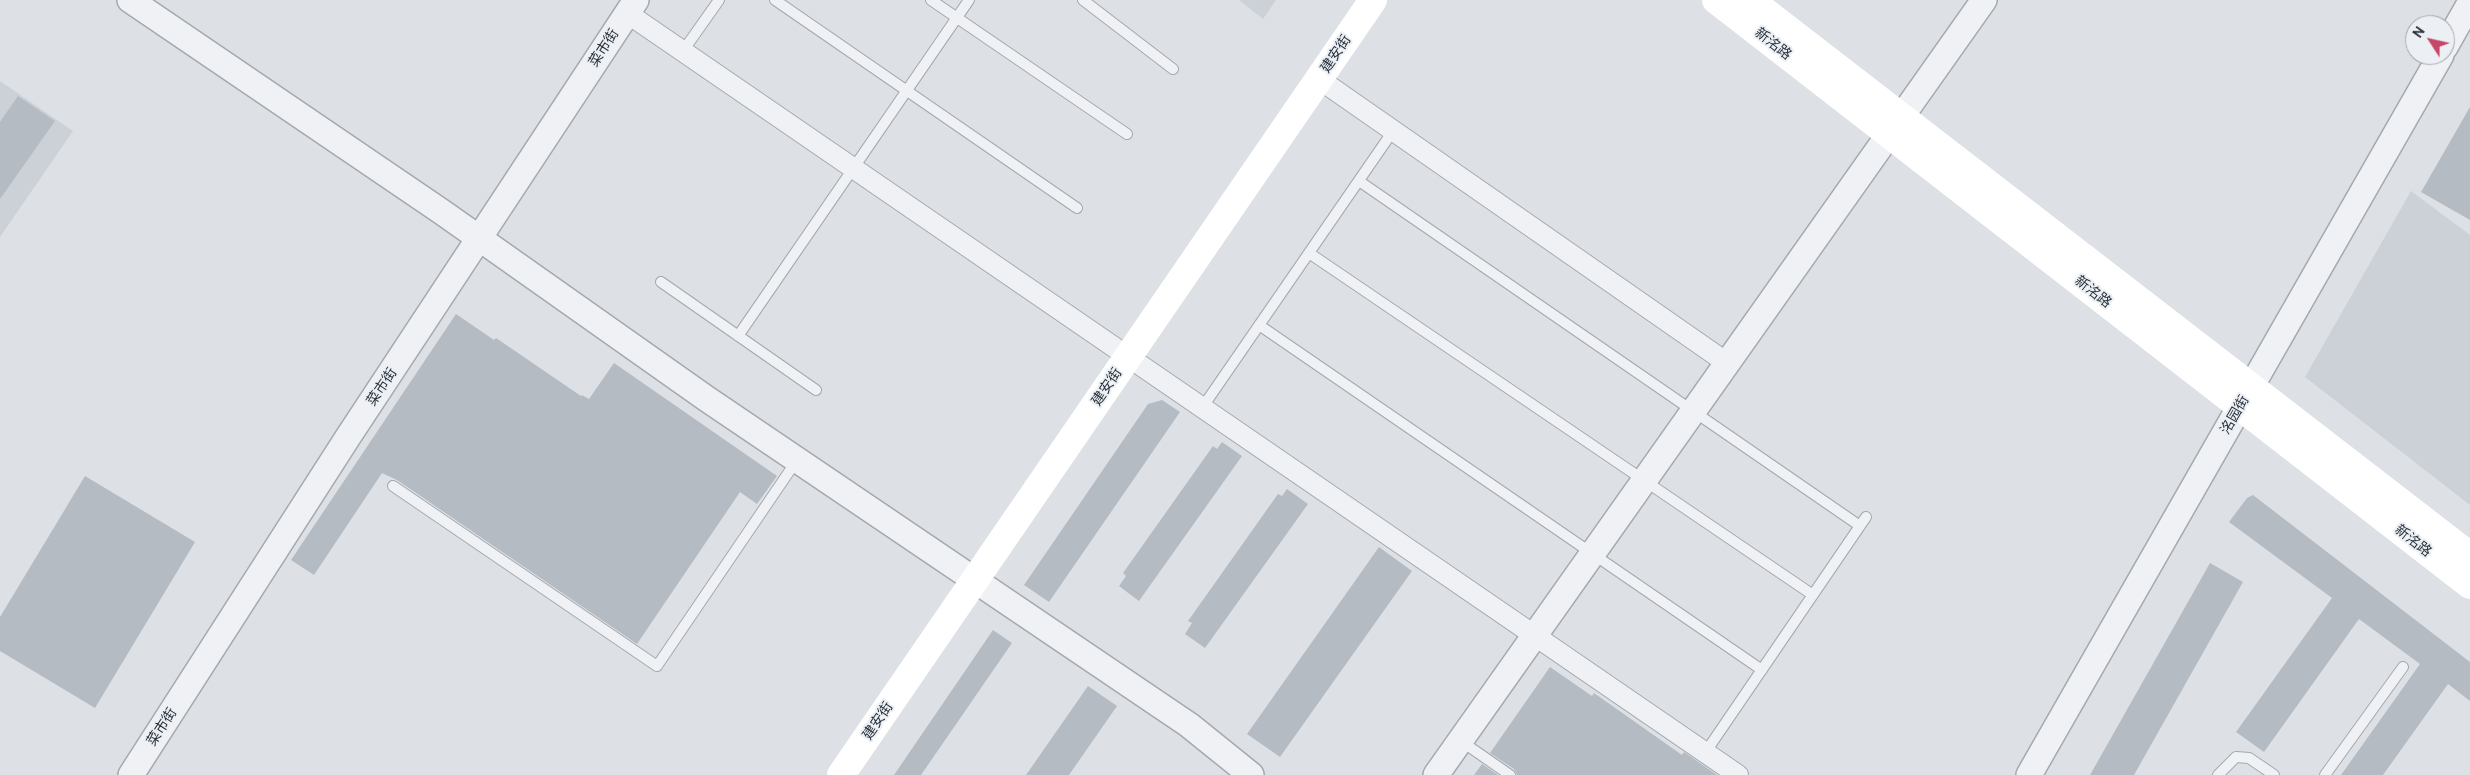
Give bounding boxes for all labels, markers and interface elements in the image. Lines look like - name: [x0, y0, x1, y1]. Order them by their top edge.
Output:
- north arrow: [2405, 15, 2455, 65]
- text: N: [2408, 23, 2429, 41]
- street label: 新洺路: [1751, 24, 1795, 64]
- street label: 菜市街: [586, 26, 622, 70]
- street label: 建安街: [1317, 32, 1355, 76]
- street label: 新洺路: [2071, 272, 2115, 312]
- street label: 菜市街: [363, 365, 401, 409]
- street label: 建安街: [1088, 365, 1126, 409]
- street label: 洺园街: [2217, 393, 2253, 437]
- street label: 新洺路: [2391, 521, 2435, 561]
- street label: 建安街: [859, 699, 897, 743]
- street label: 菜市街: [144, 705, 180, 749]

